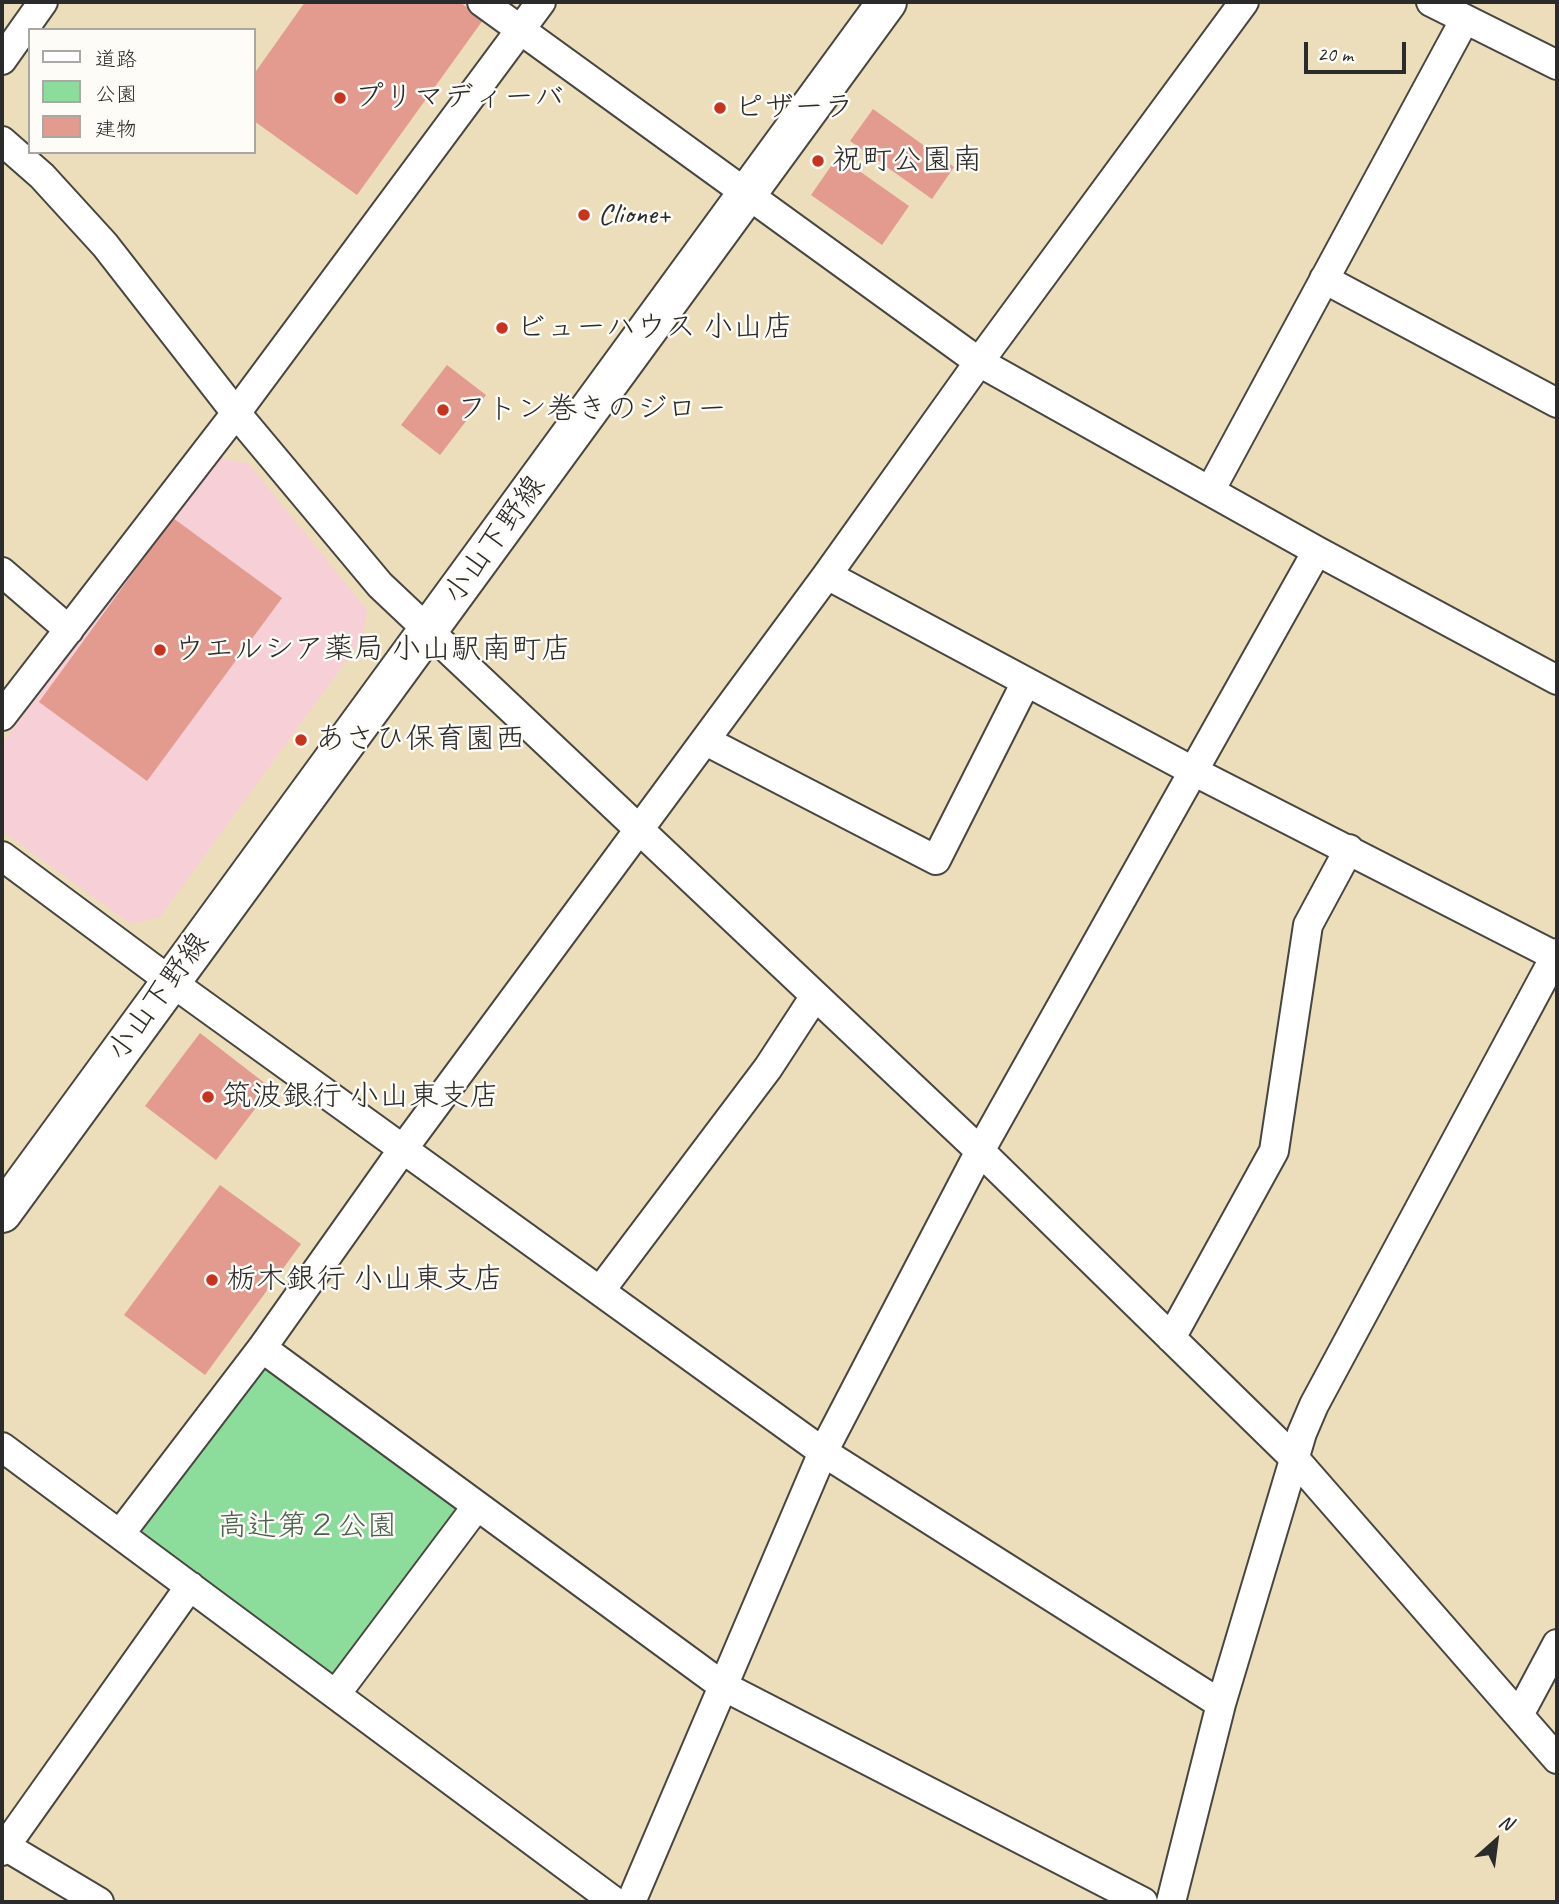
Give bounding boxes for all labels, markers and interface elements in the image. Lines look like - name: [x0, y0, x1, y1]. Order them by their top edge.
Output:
- legend: [28, 28, 256, 154]
- scale bar: [1307, 28, 1408, 72]
- text: 20 m: [1317, 41, 1353, 67]
- text: 道路: [95, 46, 137, 72]
- place label: プリマディーバ: [354, 80, 564, 116]
- text: 公園: [95, 81, 137, 107]
- marker: プリマディーバ: [332, 90, 348, 106]
- place label: ピザーラ: [734, 90, 854, 126]
- marker: ピザーラ: [712, 100, 728, 116]
- text: 建物: [95, 116, 137, 142]
- place label: 祝町公園南: [832, 143, 982, 179]
- marker: 祝町公園南: [810, 153, 826, 169]
- place label: Clione+: [598, 197, 670, 233]
- marker: Clione+: [576, 207, 592, 223]
- place label: ビューハウス 小山店: [516, 310, 793, 346]
- marker: ビューハウス 小山店: [494, 320, 510, 336]
- place label: フトン巻きのジロー: [457, 392, 727, 428]
- marker: フトン巻きのジロー: [435, 402, 451, 418]
- street label: 小山下野線: [436, 469, 554, 611]
- place label: ウエルシア薬局 小山駅南町店: [174, 632, 571, 668]
- marker: ウエルシア薬局 小山駅南町店: [152, 642, 168, 658]
- place label: あさひ保育園西: [315, 722, 525, 758]
- marker: あさひ保育園西: [293, 732, 309, 748]
- street label: 小山下野線: [100, 926, 218, 1068]
- place label: 筑波銀行 小山東支店: [222, 1079, 499, 1115]
- marker: 筑波銀行 小山東支店: [200, 1089, 216, 1105]
- place label: 栃木銀行 小山東支店: [226, 1262, 503, 1298]
- marker: 栃木銀行 小山東支店: [204, 1272, 220, 1288]
- park label: 高辻第２公園: [217, 1509, 397, 1545]
- north arrow: [1461, 1806, 1531, 1876]
- text: N: [1495, 1809, 1517, 1836]

